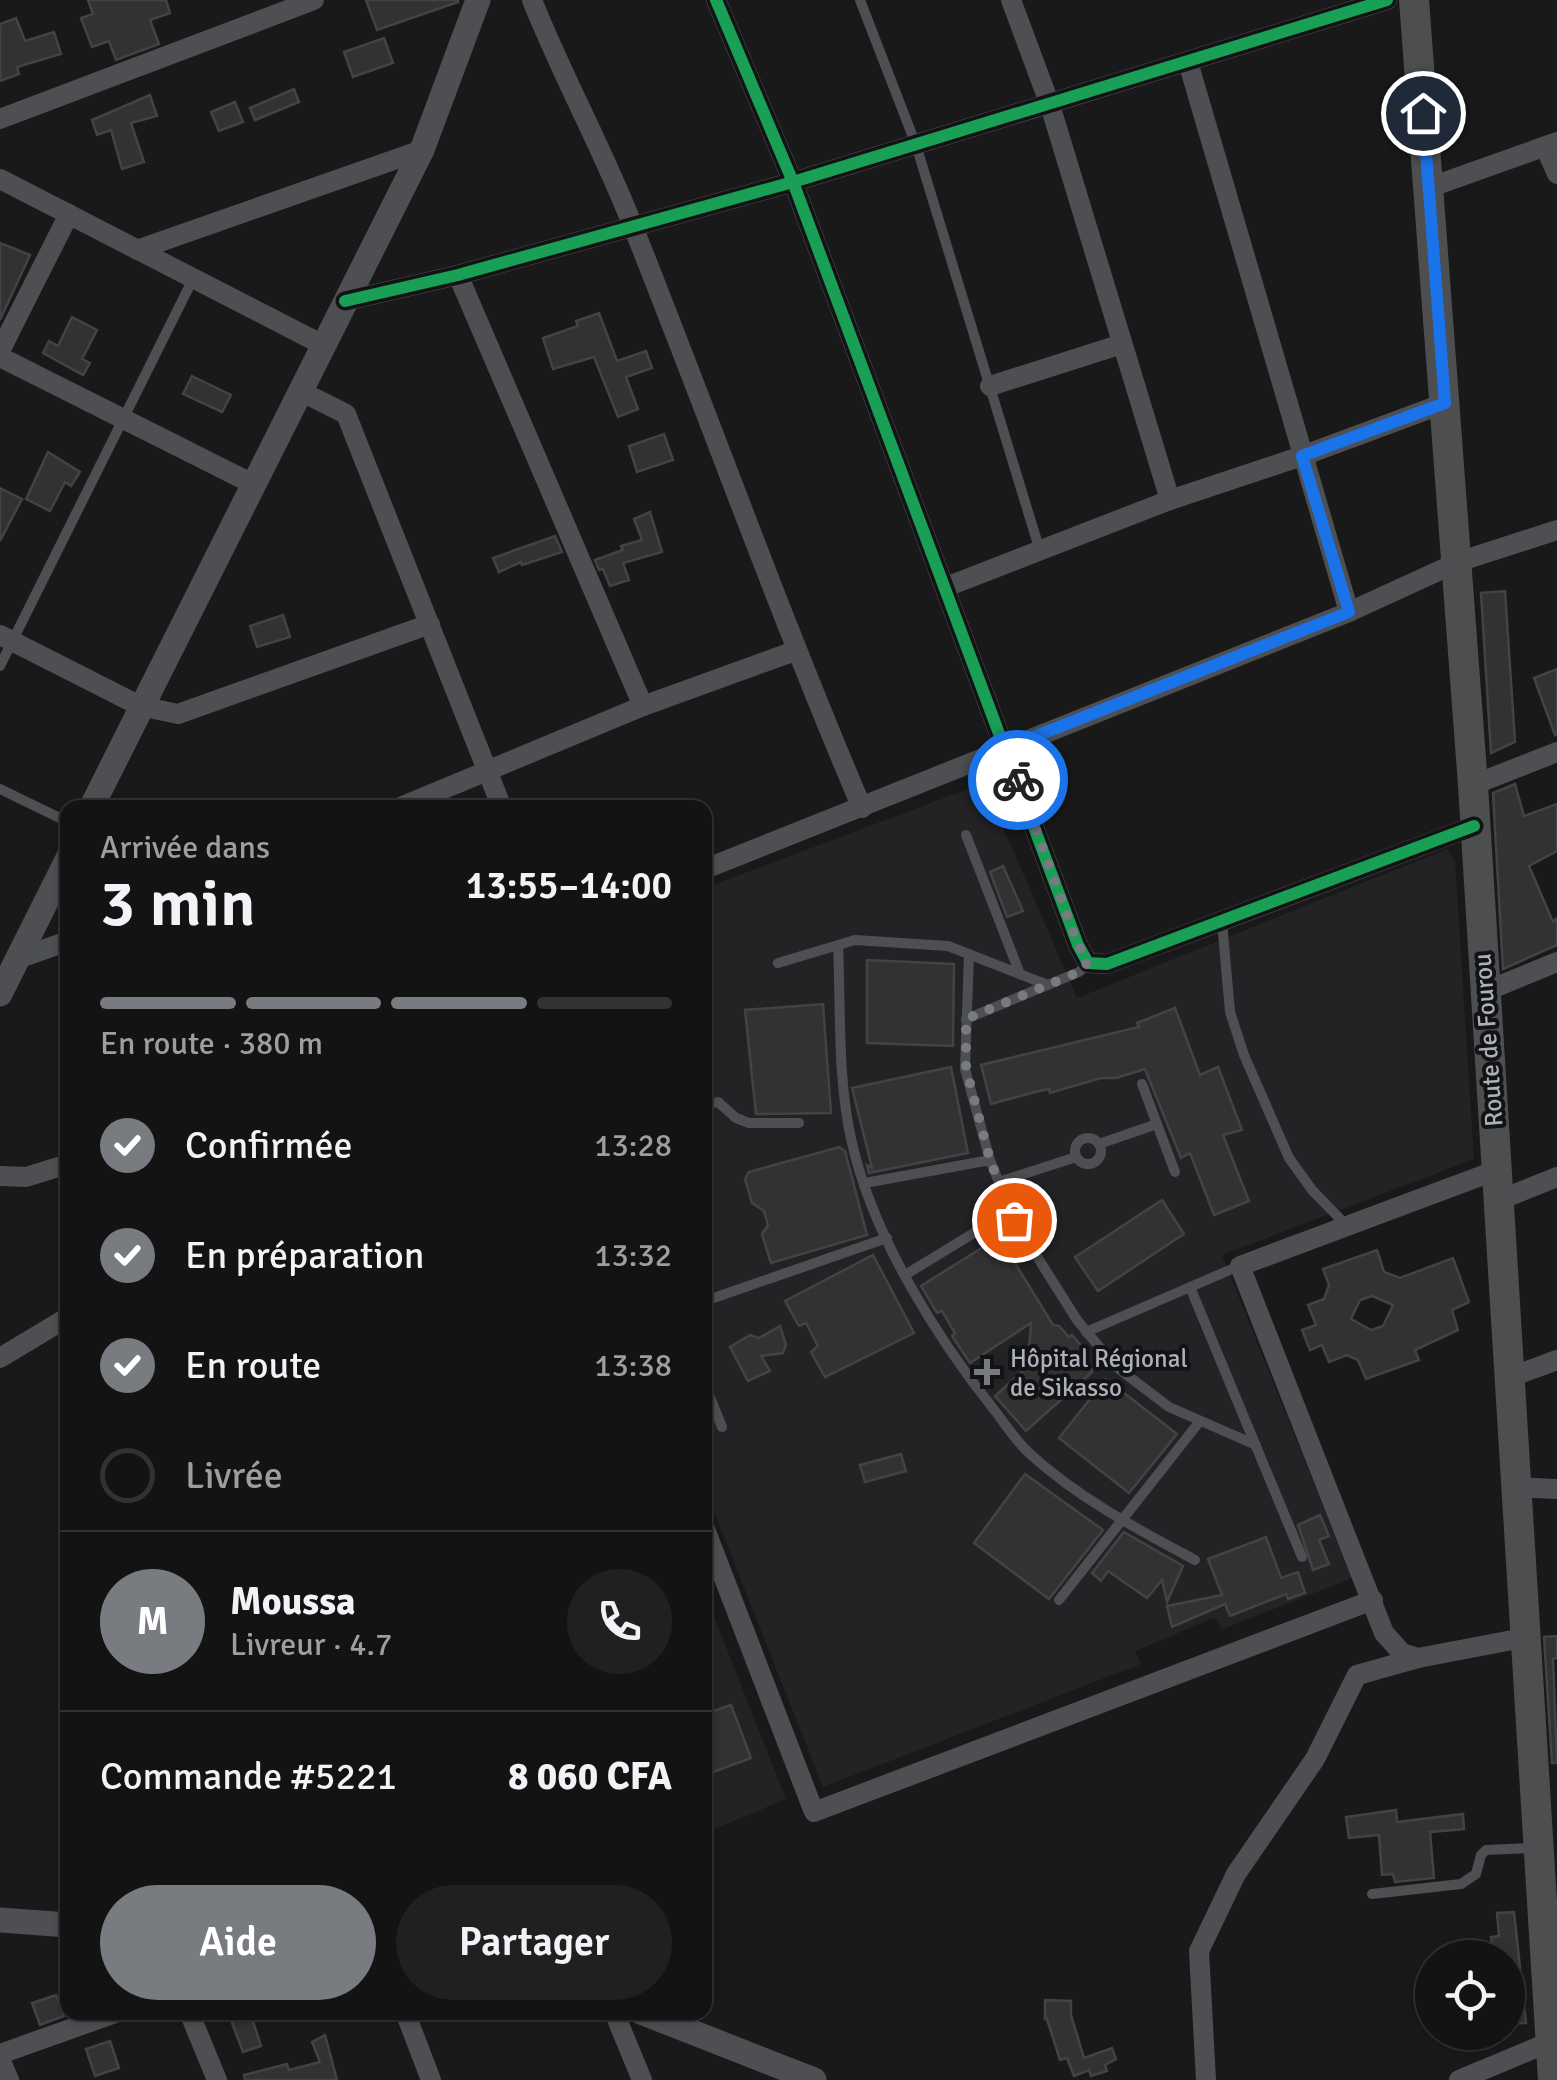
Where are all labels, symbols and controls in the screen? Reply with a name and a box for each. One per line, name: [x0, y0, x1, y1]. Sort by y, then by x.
pin: [1381, 71, 1466, 156]
icon: home: [1396, 86, 1451, 141]
courier: [968, 730, 1068, 830]
icon: bike: [991, 753, 1046, 808]
text: Arrivée dans: [100, 828, 270, 867]
text: 13:55–14:00: [466, 862, 672, 909]
text: 3 min: [100, 864, 256, 944]
street label: Route de Fourou: [1466, 952, 1510, 1128]
text: En route · 380 m: [100, 1024, 323, 1063]
icon: check: [100, 1118, 155, 1173]
text: Confirmée: [185, 1122, 353, 1169]
text: 13:28: [594, 1126, 672, 1165]
pin: [972, 1178, 1057, 1263]
icon: bag: [987, 1193, 1042, 1248]
icon: check: [100, 1228, 155, 1283]
text: En préparation: [185, 1232, 424, 1279]
text: 13:32: [594, 1236, 672, 1275]
icon: check: [100, 1338, 155, 1393]
text: En route: [185, 1342, 321, 1389]
place label: Hôpital Régional de Sikasso: [1010, 1343, 1188, 1403]
text: 13:38: [594, 1346, 672, 1385]
marker: Hôpital Régional de Sikasso: [974, 1359, 1000, 1385]
text: Livrée: [185, 1452, 283, 1499]
button: phone: [567, 1569, 672, 1674]
text: Moussa: [230, 1578, 356, 1625]
text: M: [137, 1598, 168, 1645]
text: Livreur · 4.7: [230, 1625, 392, 1664]
text: Commande #5221: [100, 1753, 397, 1800]
text: 8 060 CFA: [508, 1753, 672, 1800]
button: Aide: [100, 1885, 376, 2000]
button: Partager: [396, 1885, 672, 2000]
map controls: [1415, 1940, 1525, 2050]
button: locate: [1415, 1940, 1525, 2050]

